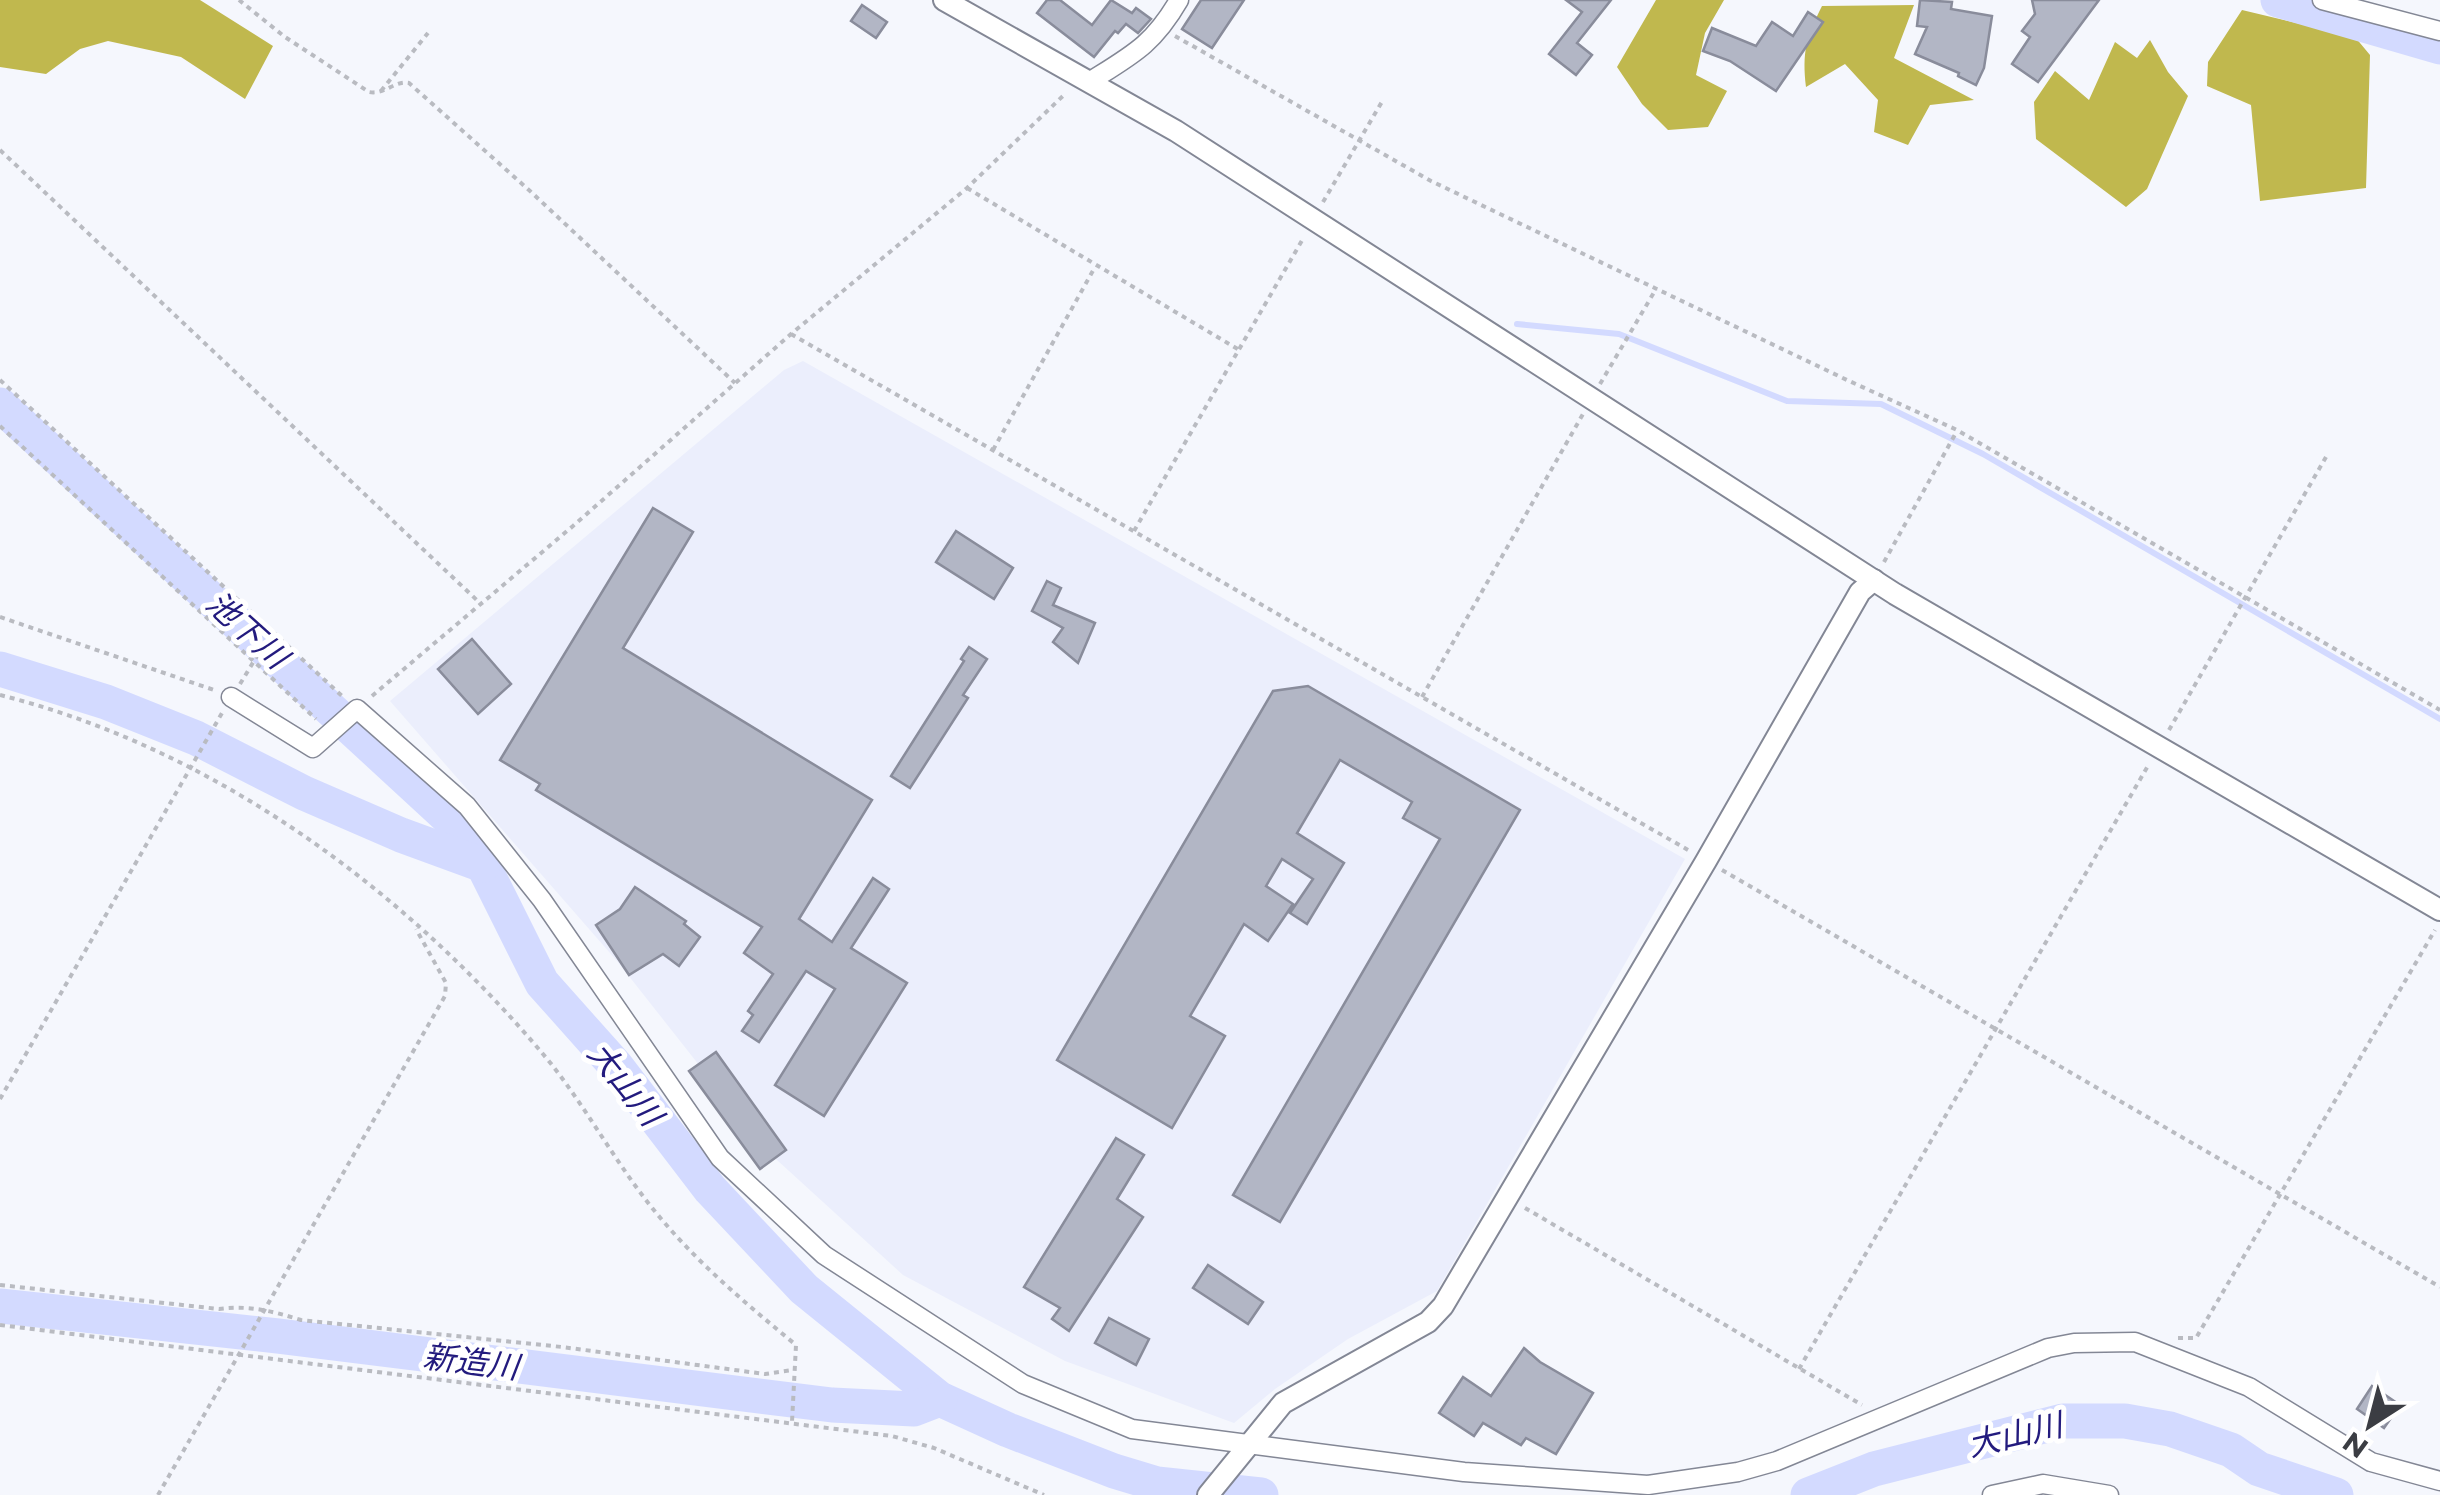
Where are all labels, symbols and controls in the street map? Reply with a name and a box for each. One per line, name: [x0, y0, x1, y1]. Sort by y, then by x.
water label: 池下川: [199, 583, 298, 678]
water label: 大山川: [580, 1034, 673, 1136]
water label: 新造川: [421, 1336, 524, 1387]
north arrow: [2320, 1375, 2420, 1475]
water label: 大山川: [1964, 1404, 2069, 1464]
text: N: [2336, 1425, 2374, 1466]

